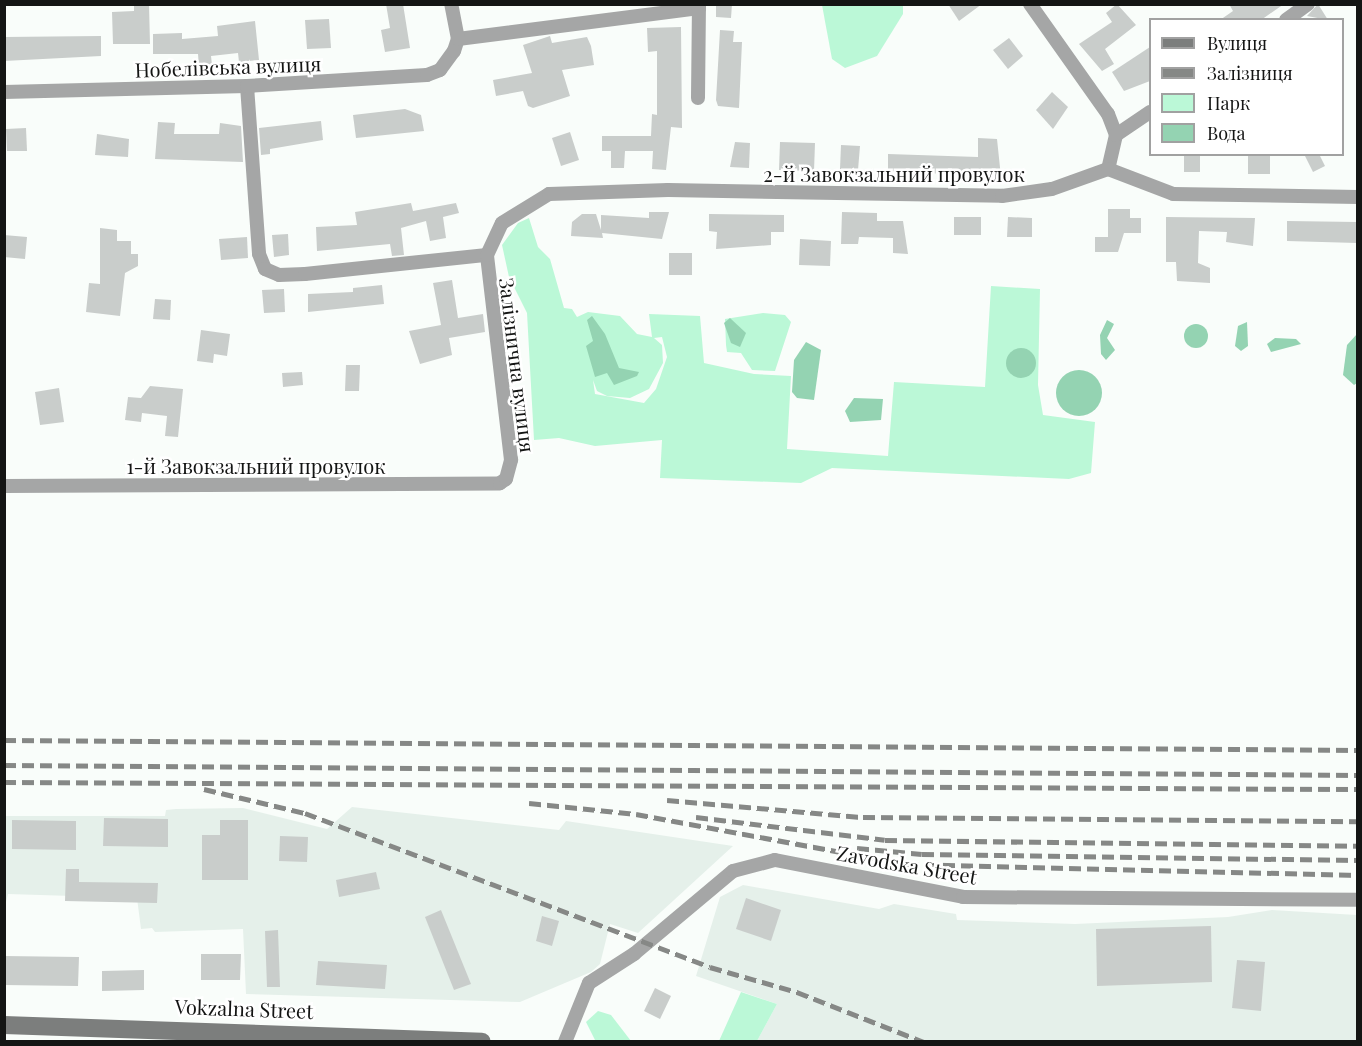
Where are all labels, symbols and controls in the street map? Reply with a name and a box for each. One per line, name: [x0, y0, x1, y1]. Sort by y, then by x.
legend: [1149, 18, 1344, 156]
text: Вулиця: [1207, 31, 1267, 55]
street label: Нобелівська вулиця: [134, 51, 322, 81]
text: Залізниця: [1207, 61, 1293, 85]
text: Парк: [1207, 91, 1250, 115]
text: Вода: [1207, 121, 1245, 145]
street label: 2-й Завокзальний провулок: [763, 161, 1025, 185]
street label: Залізнична вулиця: [495, 276, 541, 454]
street label: 1-й Завокзальний провулок: [126, 453, 386, 477]
street label: Zavodska Street: [835, 840, 979, 888]
street label: Vokzalna Street: [174, 994, 314, 1022]

